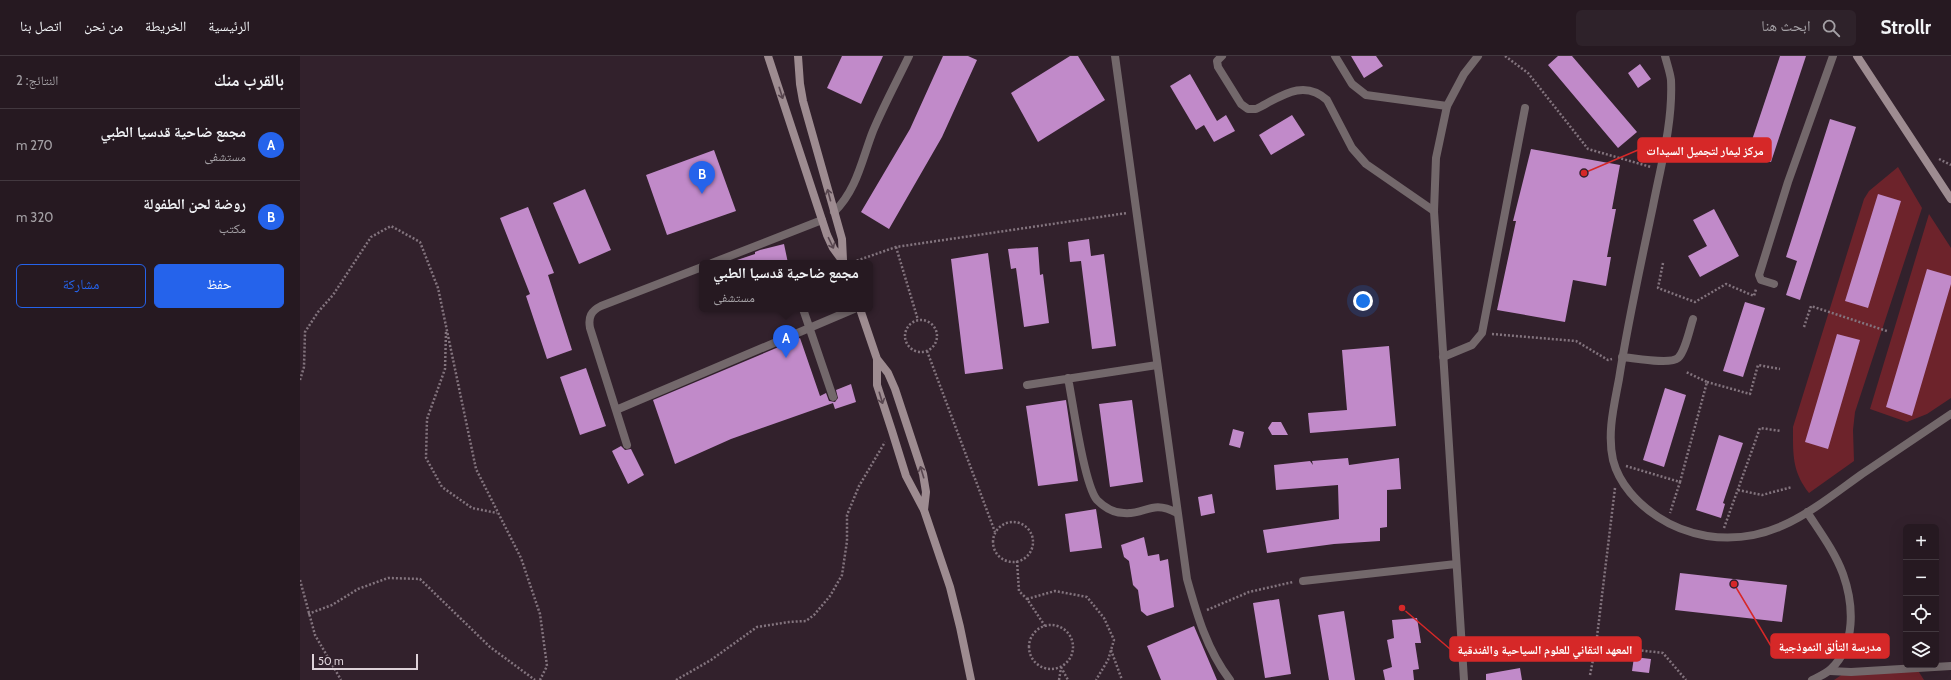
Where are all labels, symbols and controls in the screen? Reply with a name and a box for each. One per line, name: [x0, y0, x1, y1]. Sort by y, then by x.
search box: [1576, 10, 1856, 46]
text: Strollr: [1880, 16, 1931, 39]
text: اتصل بنا: [20, 17, 62, 35]
text: من نحن: [84, 17, 123, 35]
text: الخريطة: [145, 17, 186, 35]
text: الرئيسية: [208, 17, 250, 35]
text: ابحث هنا: [1761, 17, 1810, 35]
icon: search: [1820, 17, 1842, 39]
text: بالقرب منك: [214, 70, 284, 90]
text: النتائج: 2: [16, 72, 58, 88]
one-way arrow: [778, 86, 785, 99]
text: مجمع ضاحية قدسيا الطبي: [100, 123, 246, 141]
text: 270 m: [16, 137, 53, 153]
text: A: [267, 137, 275, 153]
callout: مركز ليمار لتجميل السيدات: [1638, 138, 1771, 162]
text: مركز ليمار لتجميل السيدات: [1646, 143, 1764, 159]
text: مستشفى: [204, 148, 246, 164]
pin: B: [689, 161, 715, 194]
one-way arrow: [825, 188, 832, 201]
text: روضة لحن الطفولة: [143, 195, 246, 213]
text: 320 m: [16, 209, 53, 225]
text: B: [267, 209, 275, 225]
text: مكتب: [219, 220, 246, 236]
one-way arrow: [828, 236, 835, 248]
popup: [699, 260, 873, 312]
button: مشاركة: [16, 264, 146, 308]
button: حفظ: [154, 264, 284, 308]
text: مجمع ضاحية قدسيا الطبي: [713, 264, 859, 282]
text: مستشفى: [713, 289, 755, 305]
your location: [1353, 291, 1373, 311]
pin: A: [773, 325, 799, 358]
one-way arrow: [878, 391, 885, 404]
one-way arrow: [918, 465, 925, 478]
map controls: [1903, 524, 1939, 668]
button: +: [1903, 524, 1939, 560]
button: −: [1903, 560, 1939, 596]
button: locate: [1903, 596, 1939, 632]
button: layers: [1903, 632, 1939, 668]
callout: مدرسة التألق النموذجية: [1771, 634, 1889, 658]
callout: المعهد التقاني للعلوم السياحية والفندقية: [1450, 637, 1641, 661]
text: مدرسة التألق النموذجية: [1779, 639, 1882, 655]
text: المعهد التقاني للعلوم السياحية والفندقية: [1458, 642, 1632, 660]
scale bar: [312, 652, 418, 671]
text: 50 m: [318, 654, 344, 668]

